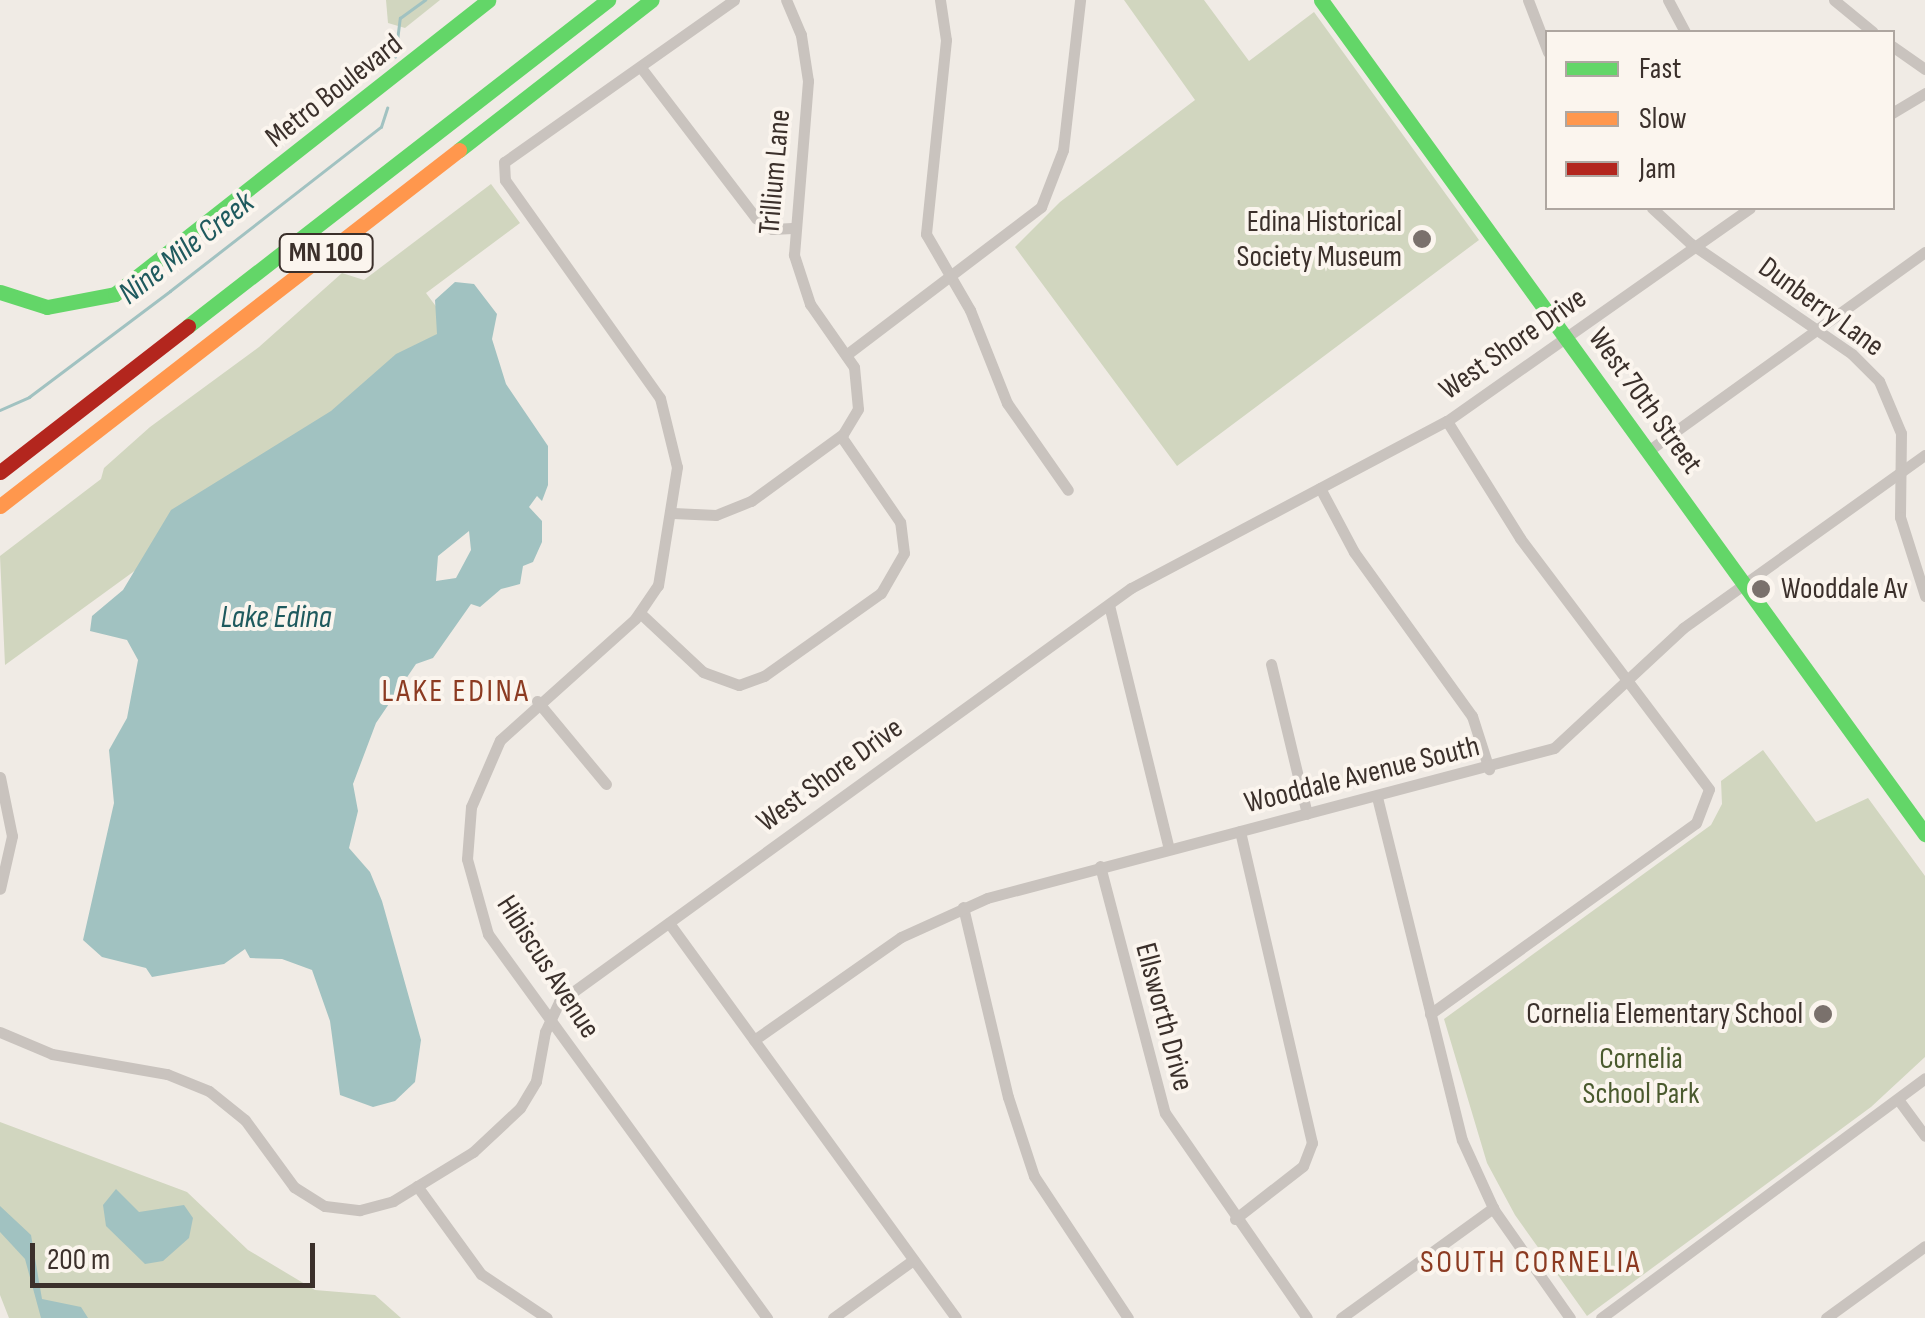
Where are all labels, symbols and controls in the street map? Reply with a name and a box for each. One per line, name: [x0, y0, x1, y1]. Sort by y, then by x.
street label: Metro Boulevard: [259, 27, 409, 155]
legend: [1545, 30, 1895, 210]
text: Fast: [1639, 51, 1681, 87]
text: Slow: [1639, 101, 1687, 137]
street label: Trillium Lane: [752, 108, 798, 236]
text: Jam: [1639, 151, 1676, 187]
water label: Nine Mile Creek: [112, 184, 262, 314]
place label: Edina Historical Society Museum: [1237, 204, 1402, 274]
marker: Edina Historical Society Museum: [1411, 228, 1433, 250]
road number: MN 100: [278, 230, 374, 276]
street label: Dunberry Lane: [1751, 250, 1891, 364]
street label: West Shore Drive: [1433, 280, 1593, 408]
street label: West 70th Street: [1580, 321, 1710, 481]
place label: Wooddale Av: [1781, 571, 1908, 607]
marker: Wooddale Av: [1750, 578, 1772, 600]
water label: Lake Edina: [220, 599, 332, 637]
district label: LAKE EDINA: [382, 673, 530, 711]
street label: West Shore Drive: [750, 710, 910, 840]
street label: Wooddale Avenue South: [1241, 728, 1483, 822]
street label: Hibiscus Avenue: [489, 889, 607, 1045]
street label: Ellsworth Drive: [1127, 939, 1201, 1095]
place label: Cornelia Elementary School: [1526, 996, 1803, 1032]
marker: Cornelia Elementary School: [1812, 1003, 1834, 1025]
park label: Cornelia School Park: [1583, 1041, 1699, 1112]
scale bar: [35, 1223, 320, 1285]
text: 200 m: [47, 1242, 110, 1278]
district label: SOUTH CORNELIA: [1420, 1244, 1642, 1282]

